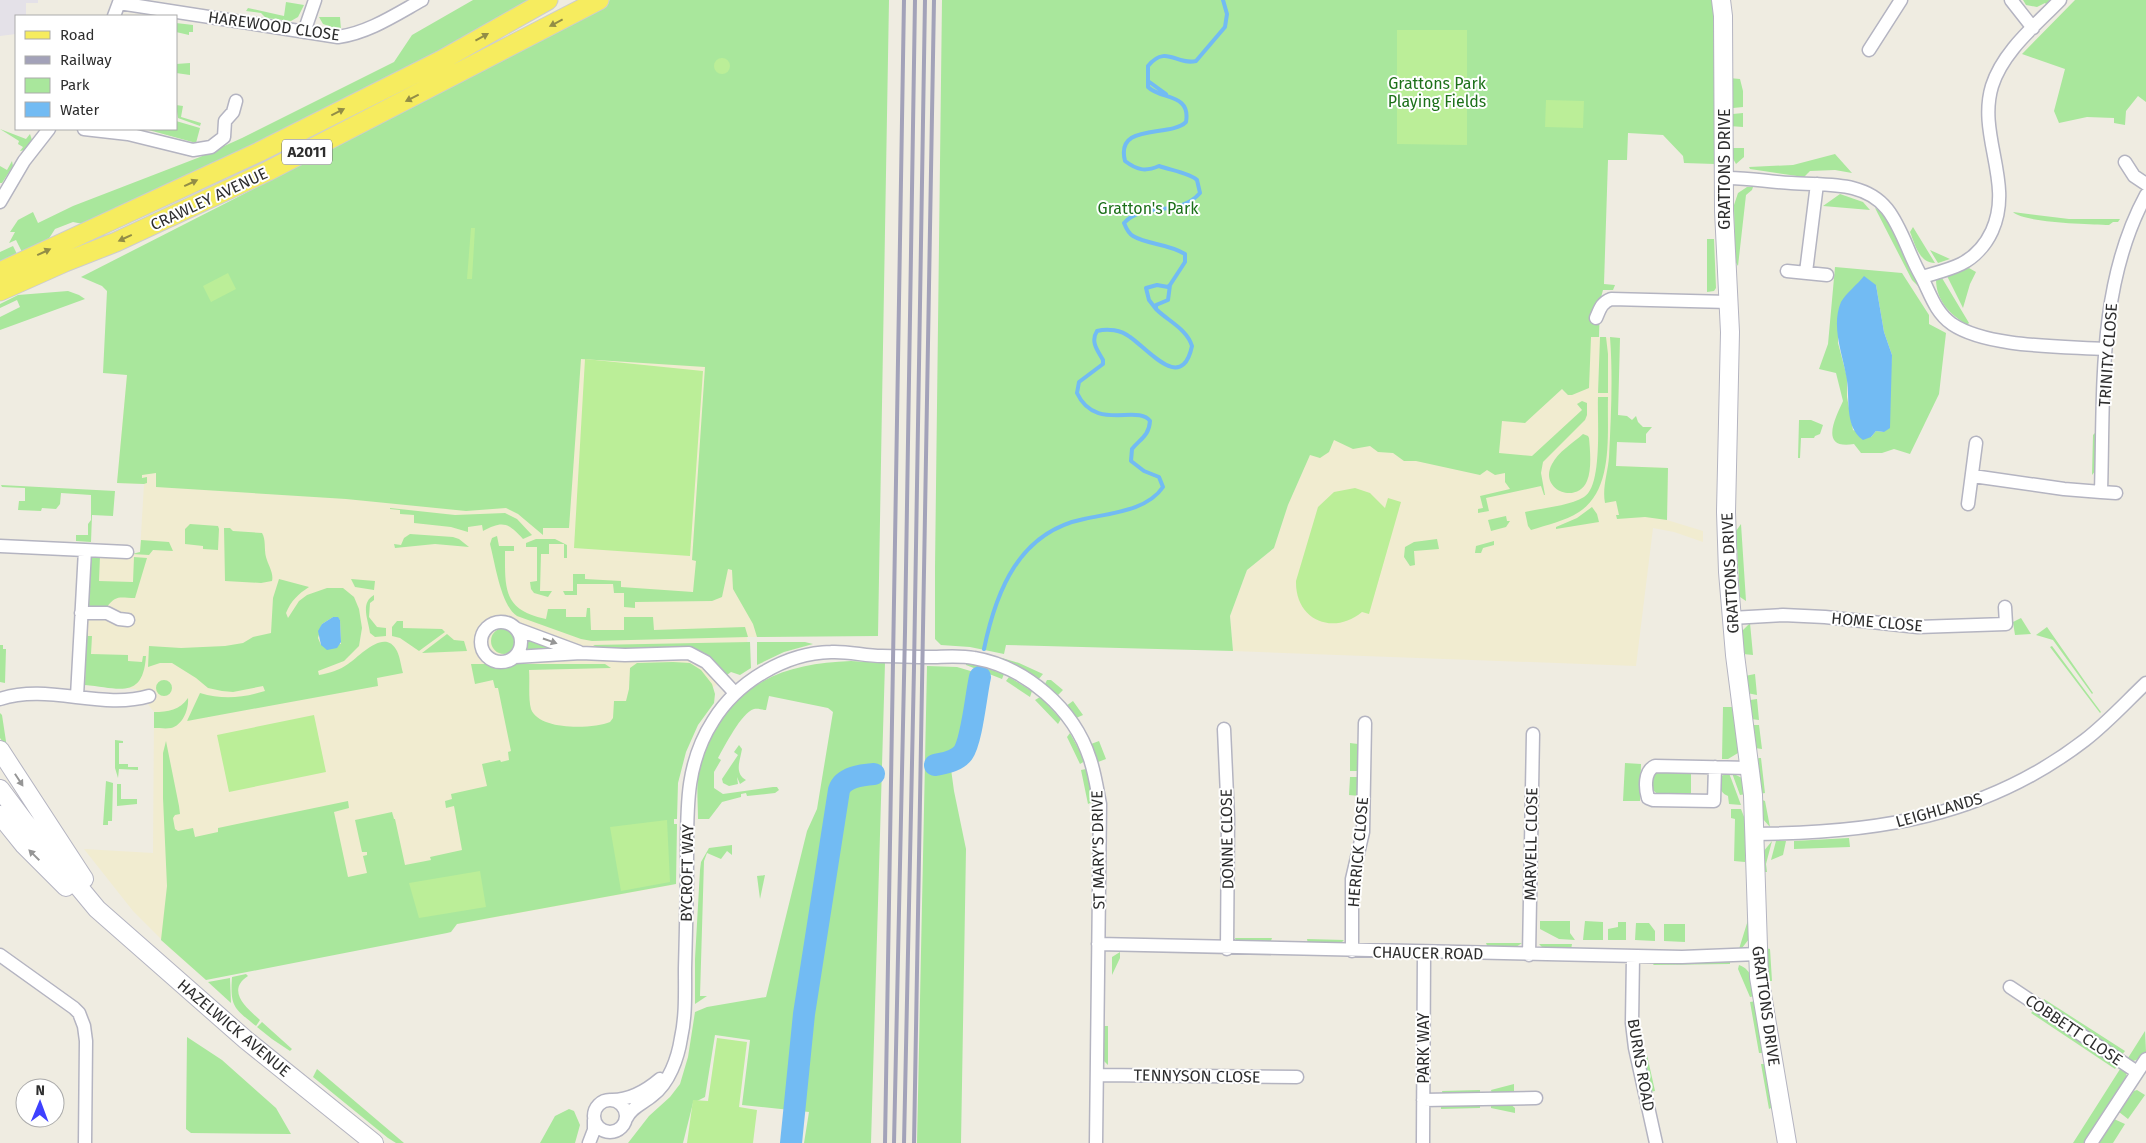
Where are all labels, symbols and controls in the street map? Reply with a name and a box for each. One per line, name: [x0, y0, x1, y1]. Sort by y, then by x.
street label: HAREWOOD CLOSE: [207, 7, 341, 45]
legend: [15, 15, 178, 130]
one-way arrow: [549, 19, 563, 27]
text: Road: [60, 26, 95, 44]
one-way arrow: [475, 33, 488, 42]
text: Railway: [60, 51, 112, 69]
park label: Grattons Park Playing Fields: [1388, 74, 1487, 111]
text: Park: [60, 76, 90, 94]
one-way arrow: [405, 94, 419, 102]
text: Water: [60, 101, 99, 119]
one-way arrow: [330, 108, 345, 116]
street label: GRATTONS DRIVE: [1715, 108, 1734, 230]
road number: A2011: [282, 140, 332, 164]
street label: CRAWLEY AVENUE: [147, 164, 271, 234]
one-way arrow: [184, 179, 198, 187]
park label: Gratton's Park: [1098, 199, 1199, 218]
one-way arrow: [118, 234, 132, 242]
one-way arrow: [37, 247, 51, 255]
street label: TRINITY CLOSE: [2095, 302, 2121, 408]
street label: GRATTONS DRIVE: [1717, 512, 1743, 634]
street label: HOME CLOSE: [1831, 609, 1923, 635]
one-way arrow: [542, 638, 557, 645]
one-way arrow: [15, 773, 24, 786]
street label: MARVELL CLOSE: [1521, 787, 1541, 901]
street label: LEIGHLANDS: [1893, 788, 1985, 831]
street label: DONNE CLOSE: [1217, 789, 1237, 889]
street label: ST MARY'S DRIVE: [1087, 790, 1109, 910]
street label: HERRICK CLOSE: [1344, 796, 1372, 908]
street label: BYCROFT WAY: [677, 824, 697, 922]
one-way arrow: [28, 849, 40, 861]
street label: CHAUCER ROAD: [1372, 943, 1484, 963]
street label: GRATTONS DRIVE: [1748, 945, 1784, 1067]
street label: HAZELWICK AVENUE: [174, 975, 294, 1081]
street label: COBBETT CLOSE: [2022, 991, 2126, 1069]
street label: PARK WAY: [1414, 1012, 1433, 1084]
street label: BURNS ROAD: [1623, 1017, 1659, 1113]
street label: TENNYSON CLOSE: [1133, 1065, 1261, 1087]
north arrow: [15, 1078, 65, 1128]
text: N: [35, 1082, 45, 1099]

